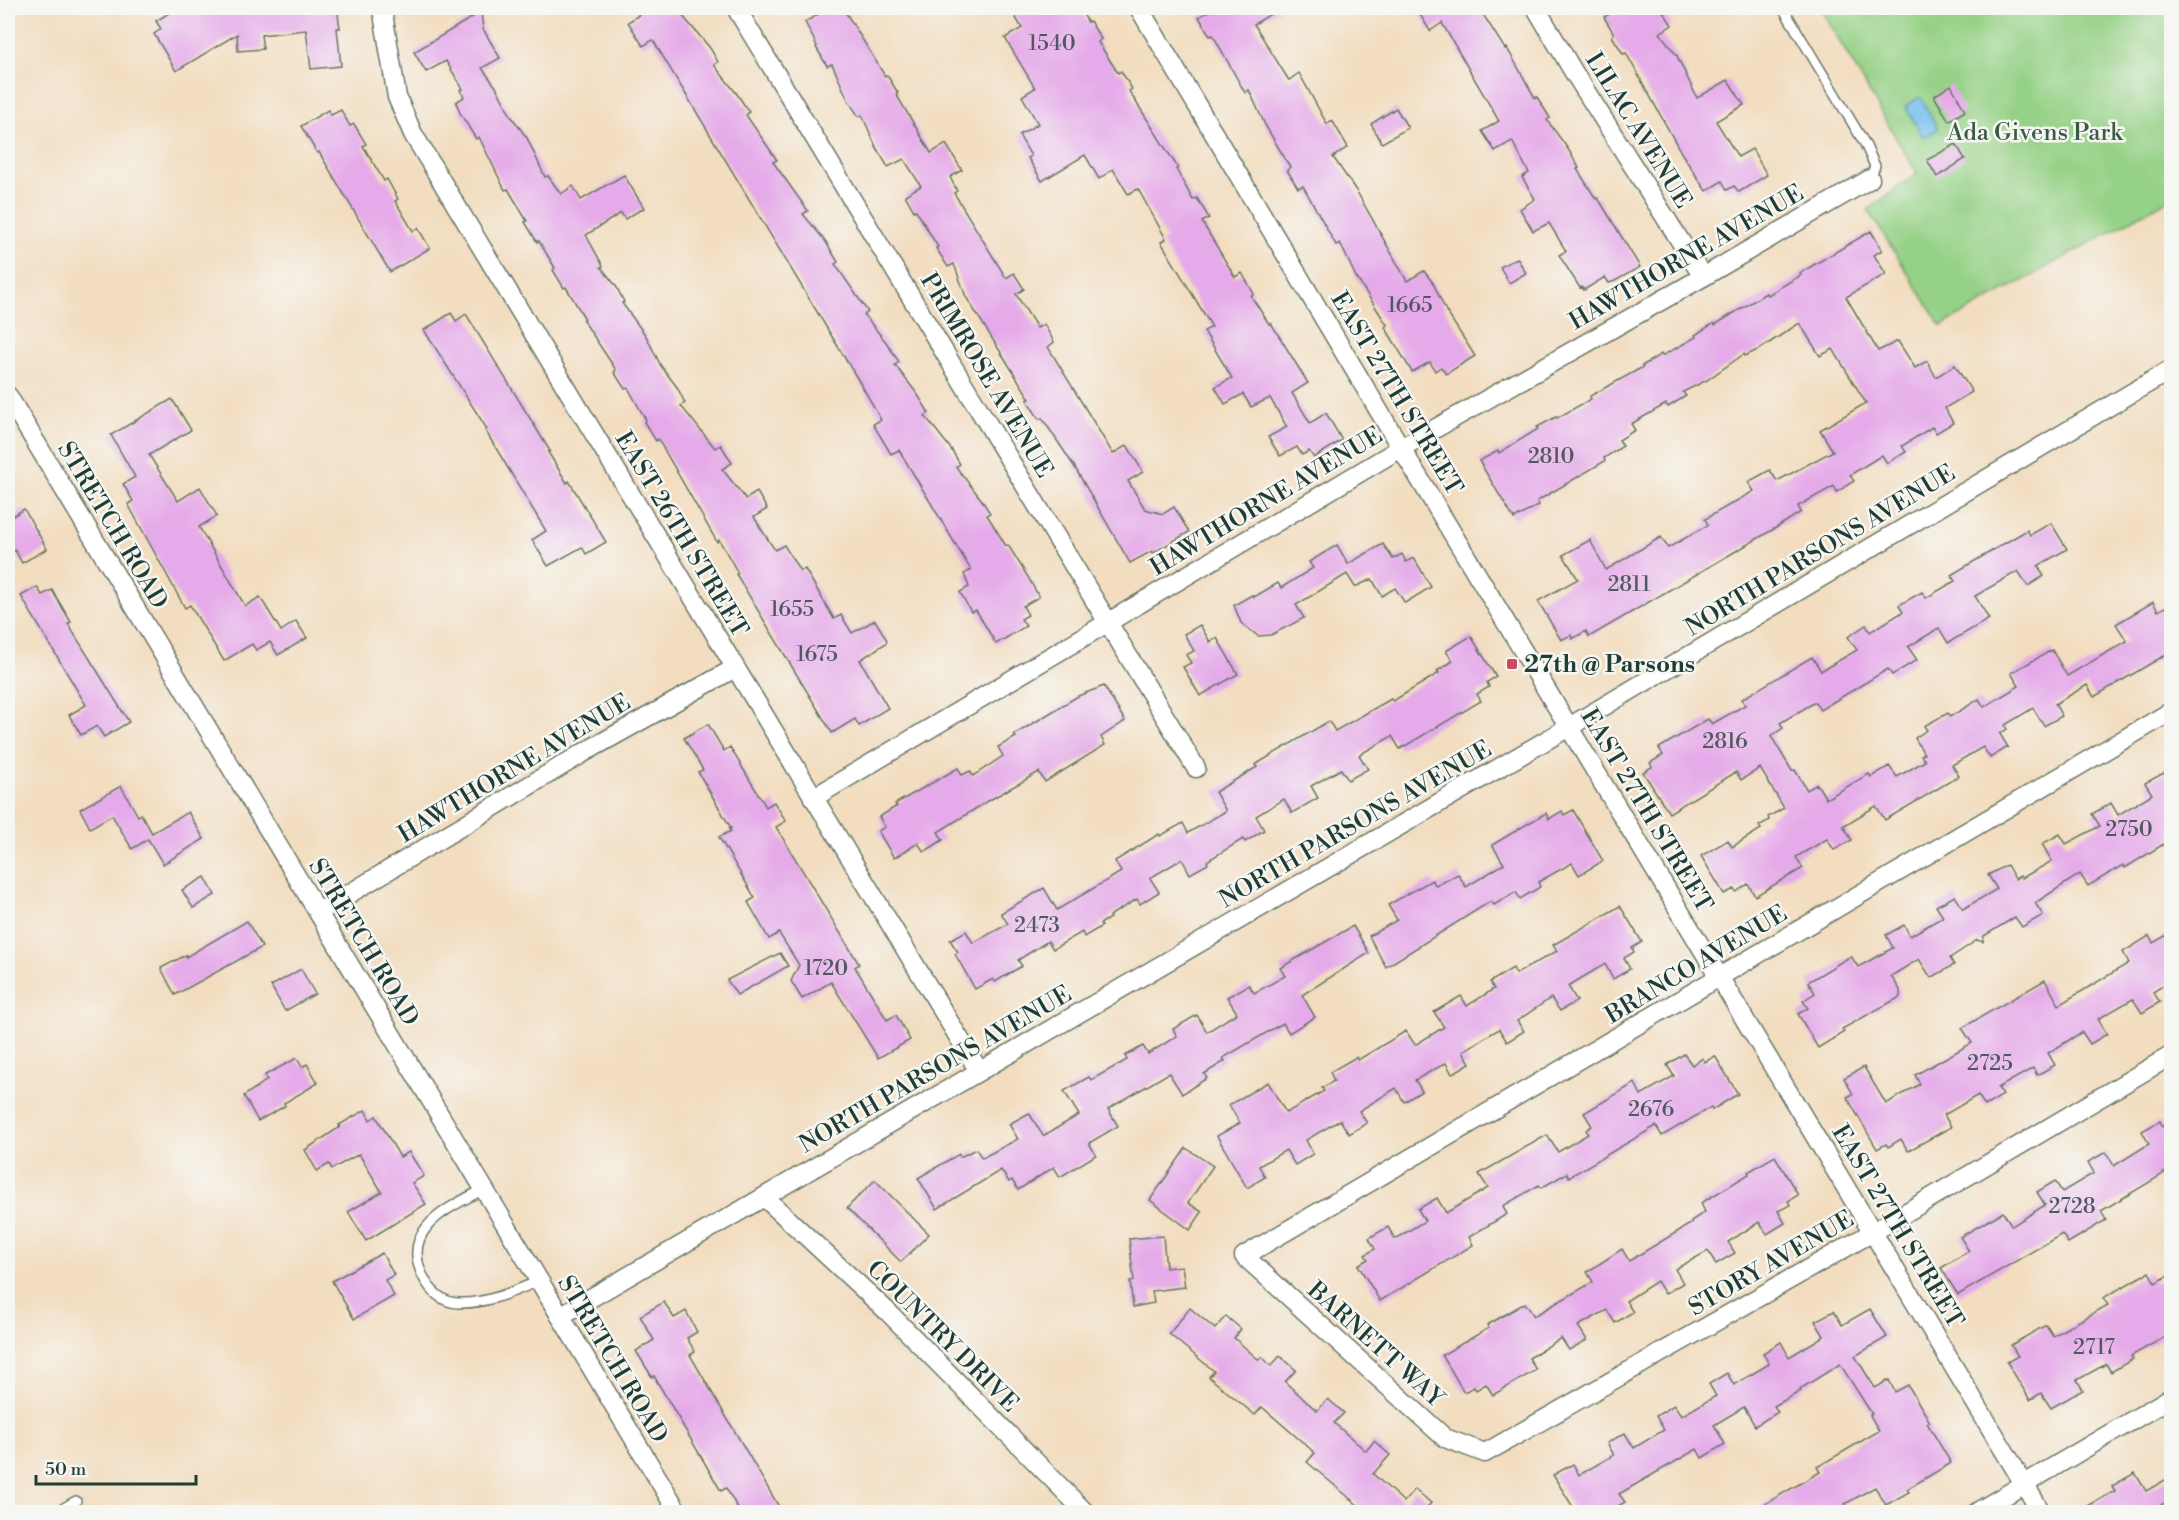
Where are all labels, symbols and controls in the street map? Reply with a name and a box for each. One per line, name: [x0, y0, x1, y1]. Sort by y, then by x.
house number: 1540: [1028, 31, 1076, 57]
street label: LILAC AVENUE: [1578, 47, 1698, 214]
park label: Ada Givens Park: [1946, 118, 2124, 148]
street label: HAWTHORNE AVENUE: [1564, 178, 1809, 337]
street label: PRIMROSE AVENUE: [913, 268, 1059, 483]
street label: EAST 27TH STREET: [1324, 286, 1469, 501]
house number: 1665: [1387, 293, 1433, 319]
street label: HAWTHORNE AVENUE: [1145, 421, 1388, 583]
street label: EAST 26TH STREET: [608, 426, 754, 643]
street label: STRETCH ROAD: [50, 436, 174, 615]
house number: 2810: [1528, 444, 1574, 470]
street label: NORTH PARSONS AVENUE: [1680, 458, 1961, 643]
house number: 2811: [1607, 572, 1651, 598]
house number: 1655: [770, 597, 814, 623]
house number: 1675: [796, 642, 838, 668]
place label: 27th @ Parsons: [1524, 650, 1695, 680]
marker: 27th @ Parsons: [1505, 657, 1519, 671]
street label: HAWTHORNE AVENUE: [393, 688, 636, 850]
street label: EAST 27TH STREET: [1574, 703, 1719, 918]
house number: 2816: [1702, 729, 1748, 755]
street label: NORTH PARSONS AVENUE: [1214, 734, 1497, 915]
house number: 2750: [2105, 817, 2153, 843]
street label: STRETCH ROAD: [301, 853, 425, 1032]
street label: BRANCO AVENUE: [1599, 899, 1793, 1031]
house number: 2473: [1014, 913, 1060, 939]
house number: 1720: [804, 956, 848, 982]
street label: NORTH PARSONS AVENUE: [794, 979, 1077, 1160]
house number: 2725: [1967, 1051, 2013, 1077]
house number: 2676: [1628, 1097, 1674, 1123]
street label: EAST 27TH STREET: [1825, 1119, 1970, 1334]
house number: 2728: [2048, 1194, 2096, 1220]
street label: STORY AVENUE: [1684, 1204, 1859, 1323]
street label: COUNTRY DRIVE: [860, 1255, 1024, 1419]
street label: STRETCH ROAD: [550, 1270, 674, 1449]
street label: BARNETT WAY: [1300, 1275, 1451, 1415]
house number: 2717: [2073, 1335, 2115, 1361]
scale bar: [36, 1448, 196, 1486]
text: 50 m: [45, 1458, 87, 1481]

